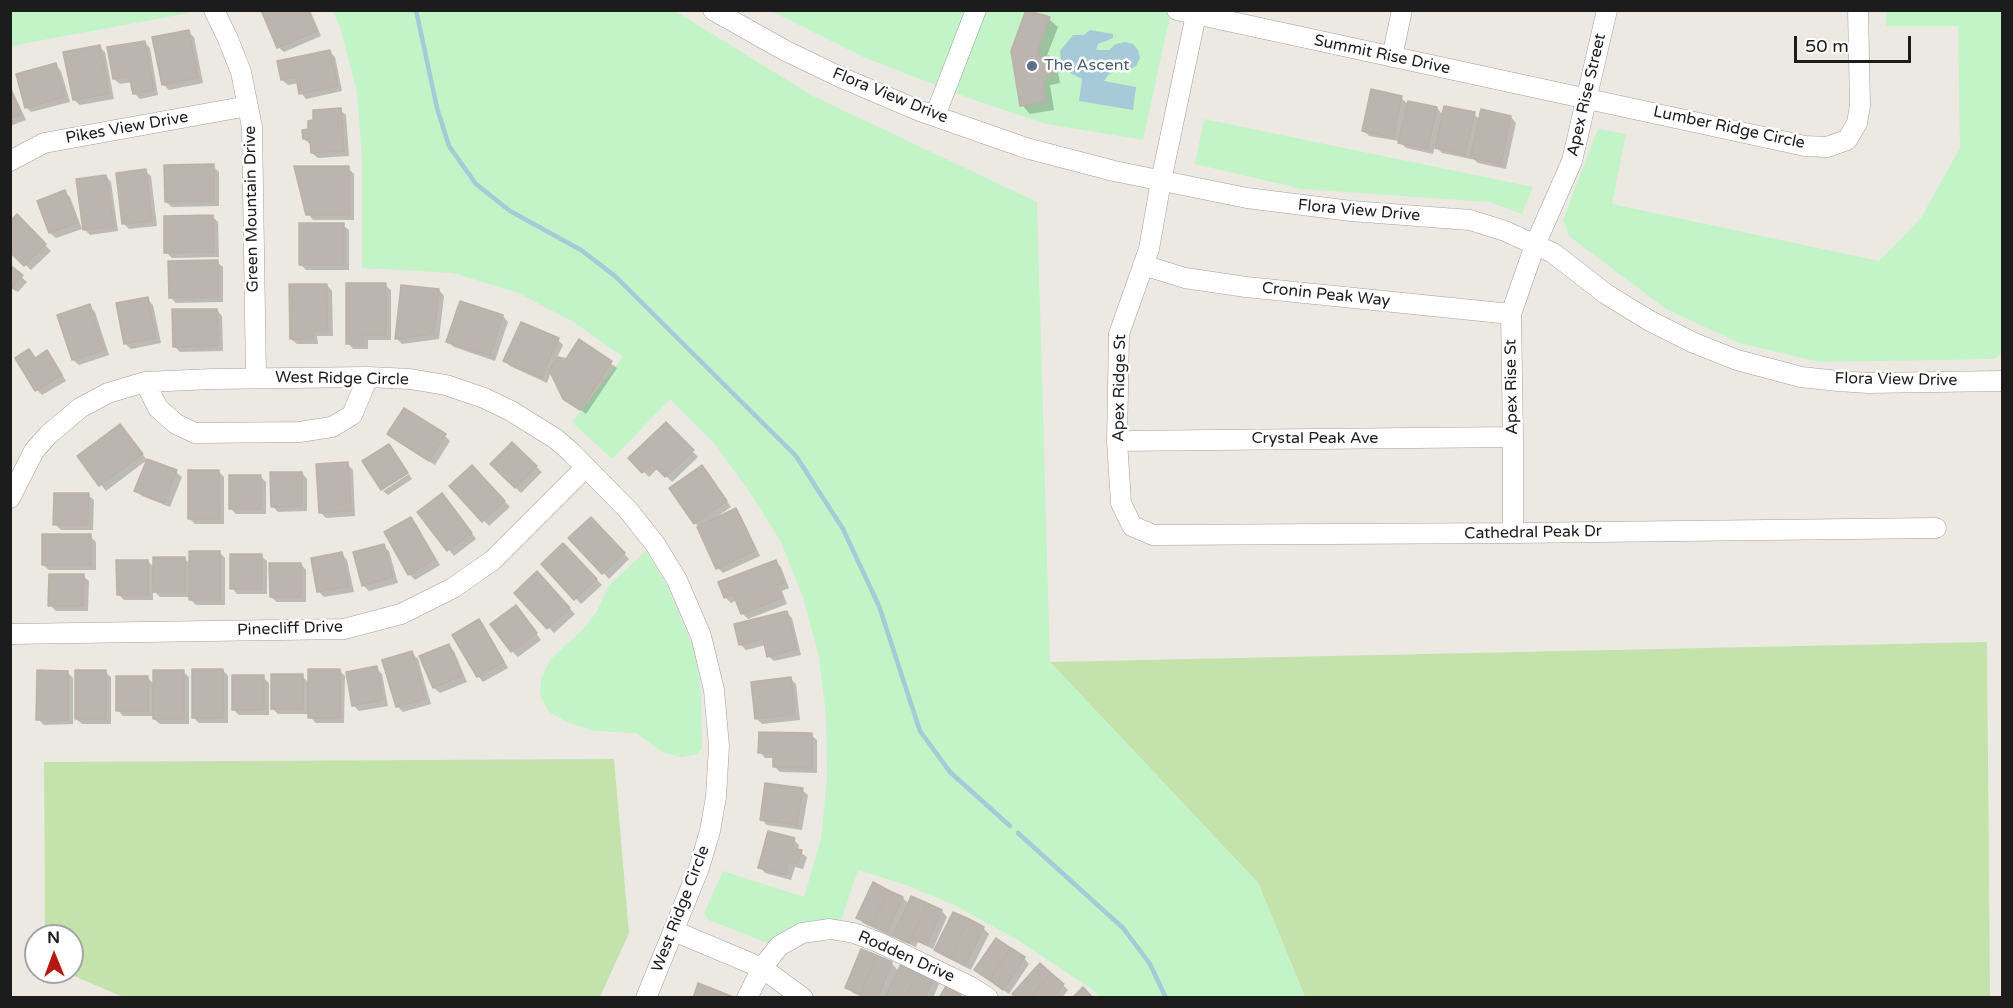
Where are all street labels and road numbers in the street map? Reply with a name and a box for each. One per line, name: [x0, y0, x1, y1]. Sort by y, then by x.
street label: Summit Rise Drive: [1312, 31, 1452, 79]
street label: Apex Rise Street: [1564, 32, 1610, 158]
street label: Flora View Drive: [829, 64, 951, 128]
street label: Lumber Ridge Circle: [1651, 103, 1807, 153]
street label: Pikes View Drive: [64, 108, 190, 148]
street label: Green Mountain Drive: [241, 126, 263, 292]
street label: Flora View Drive: [1297, 196, 1421, 226]
street label: Cronin Peak Way: [1261, 279, 1391, 311]
street label: Apex Ridge St: [1109, 334, 1131, 442]
street label: Apex Rise St: [1502, 339, 1522, 435]
street label: West Ridge Circle: [275, 368, 409, 390]
street label: Flora View Drive: [1834, 369, 1958, 391]
street label: Crystal Peak Ave: [1252, 429, 1378, 449]
street label: Cathedral Peak Dr: [1464, 522, 1602, 544]
street label: Pinecliff Drive: [237, 618, 343, 640]
street label: West Ridge Circle: [648, 843, 714, 975]
street label: Rodden Drive: [855, 927, 957, 987]

